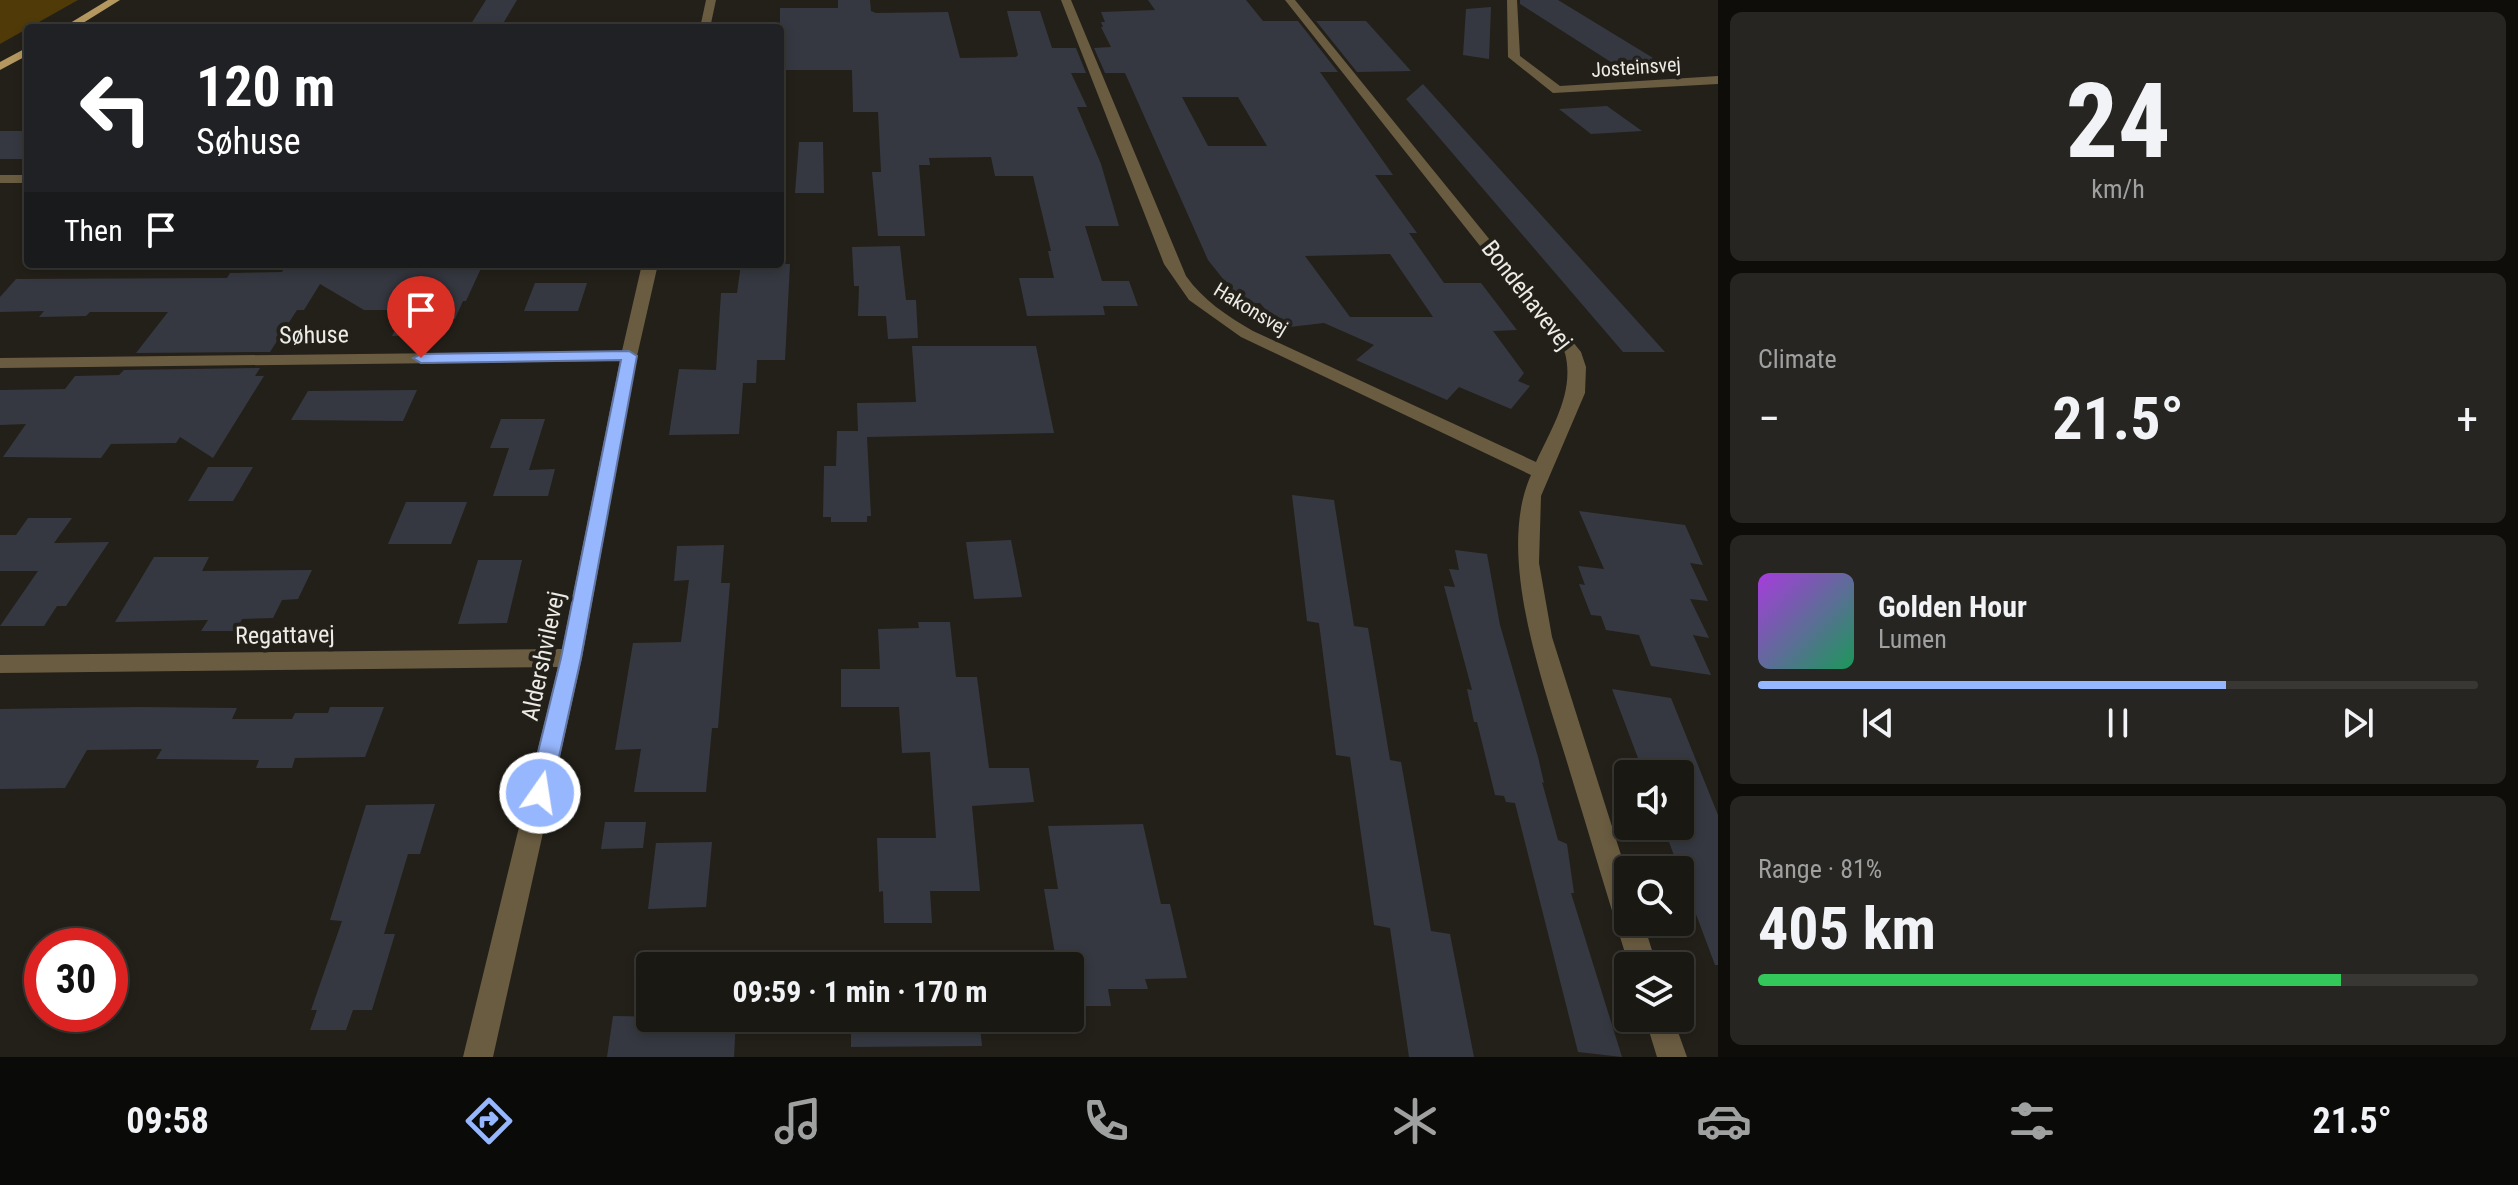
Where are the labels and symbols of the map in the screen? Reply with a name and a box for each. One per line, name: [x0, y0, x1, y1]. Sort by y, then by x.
street label: Josteinsvej: [1590, 52, 1682, 82]
street label: Bondehavevej: [1476, 235, 1578, 355]
pin: [387, 276, 455, 358]
street label: Hakonsvej: [1210, 278, 1292, 340]
street label: Søhuse: [279, 320, 349, 350]
street label: Aldershvilevej: [516, 589, 570, 723]
street label: Regattavej: [235, 620, 335, 650]
position arrow: [498, 751, 582, 835]
speed limit sign: 30: [24, 928, 128, 1032]

